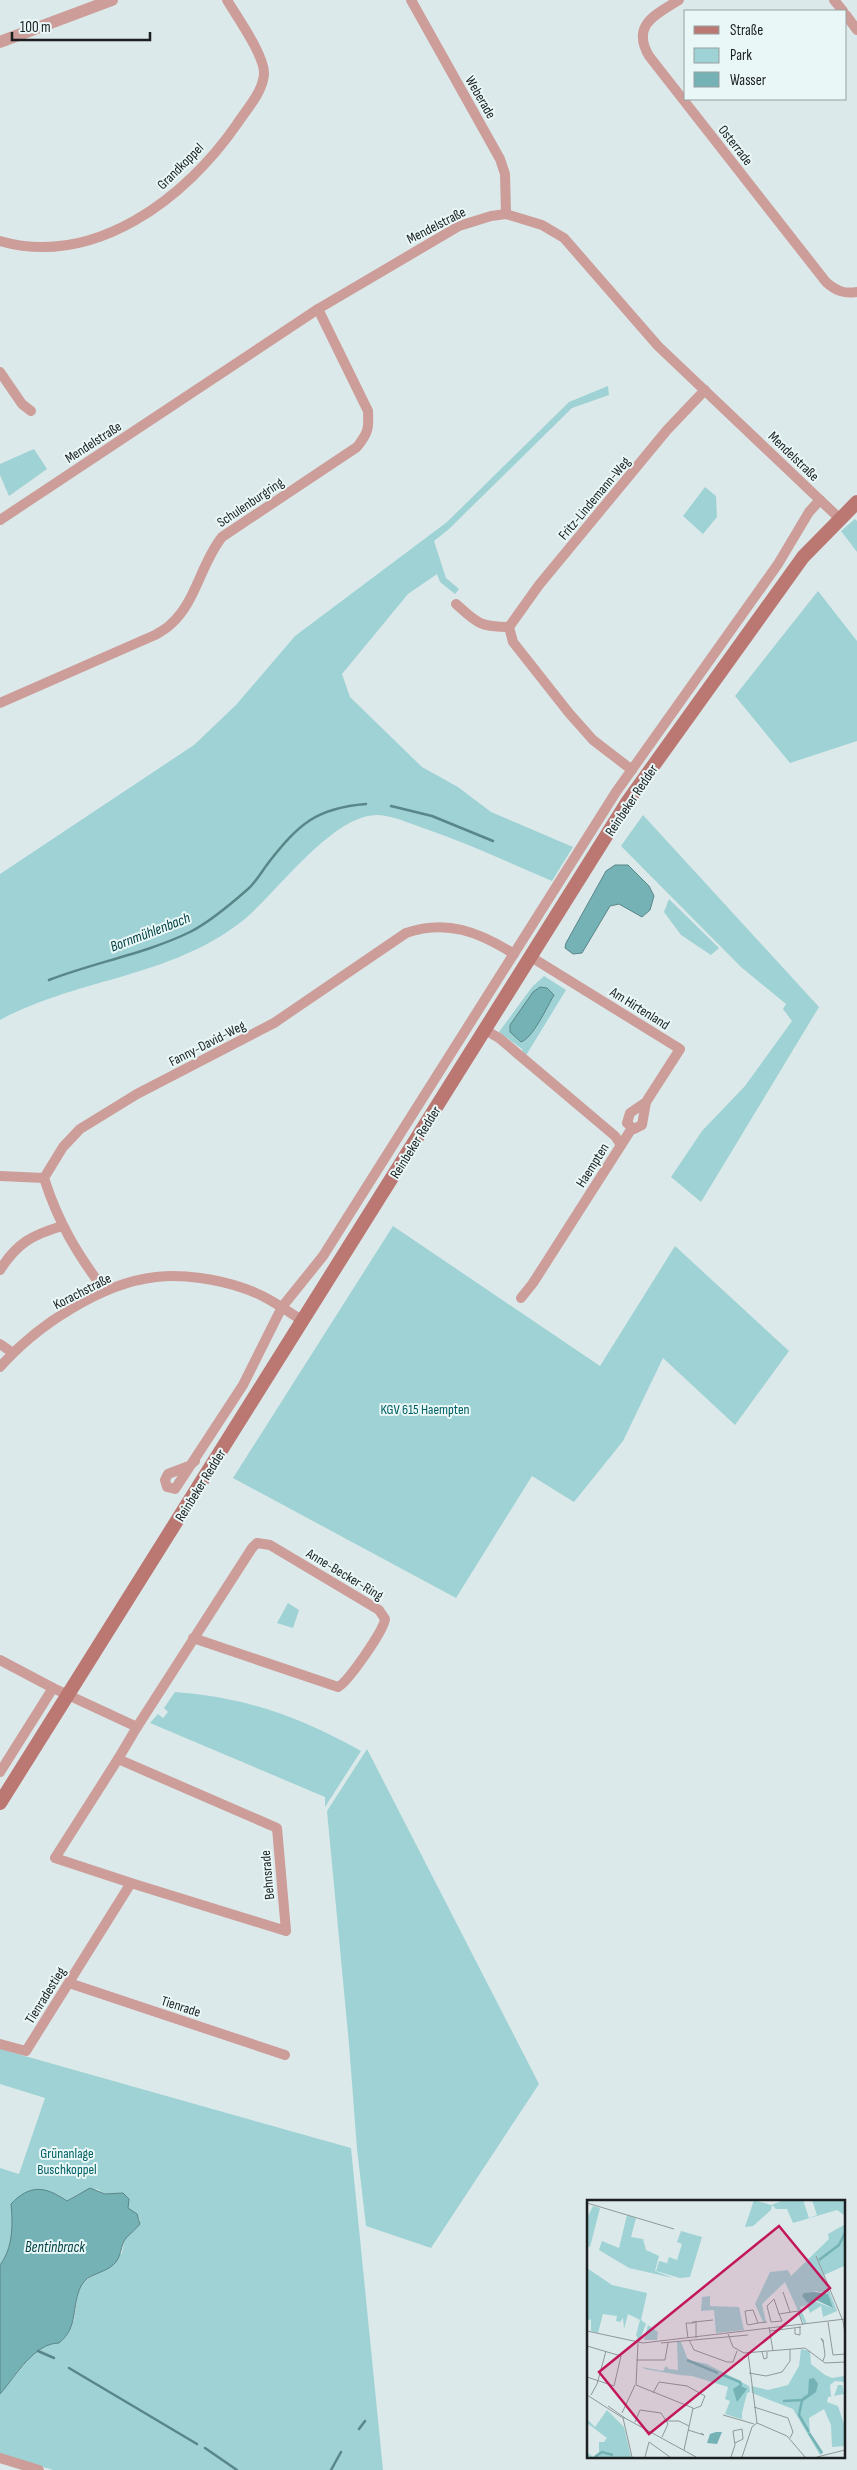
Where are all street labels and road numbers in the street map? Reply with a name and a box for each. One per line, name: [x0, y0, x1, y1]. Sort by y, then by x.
street label: Weberade: [462, 73, 500, 122]
street label: Osterrade: [715, 122, 757, 169]
street label: Grandkoppel: [154, 140, 207, 193]
street label: Mendelstraße: [404, 203, 469, 248]
street label: Mendelstraße: [62, 418, 125, 467]
street label: Mendelstraße: [765, 428, 823, 485]
street label: Fritz-Lindemann-Weg: [555, 453, 634, 543]
street label: Schulenburgring: [214, 474, 287, 531]
street label: Reinbeker Redder: [601, 761, 661, 839]
street label: Am Hirtenland: [606, 983, 673, 1033]
street label: Fanny-David-Weg: [166, 1017, 249, 1070]
street label: Reinbeker Redder: [386, 1103, 444, 1182]
street label: Haempten: [572, 1140, 613, 1190]
street label: Korachstraße: [50, 1270, 114, 1313]
street label: Reinbeker Redder: [171, 1446, 229, 1525]
street label: Anne-Becker-Ring: [302, 1544, 387, 1604]
street label: Behnsrade: [257, 1850, 278, 1900]
street label: Tienradestieg: [21, 1963, 70, 2027]
street label: Tienrade: [159, 1992, 203, 2021]

